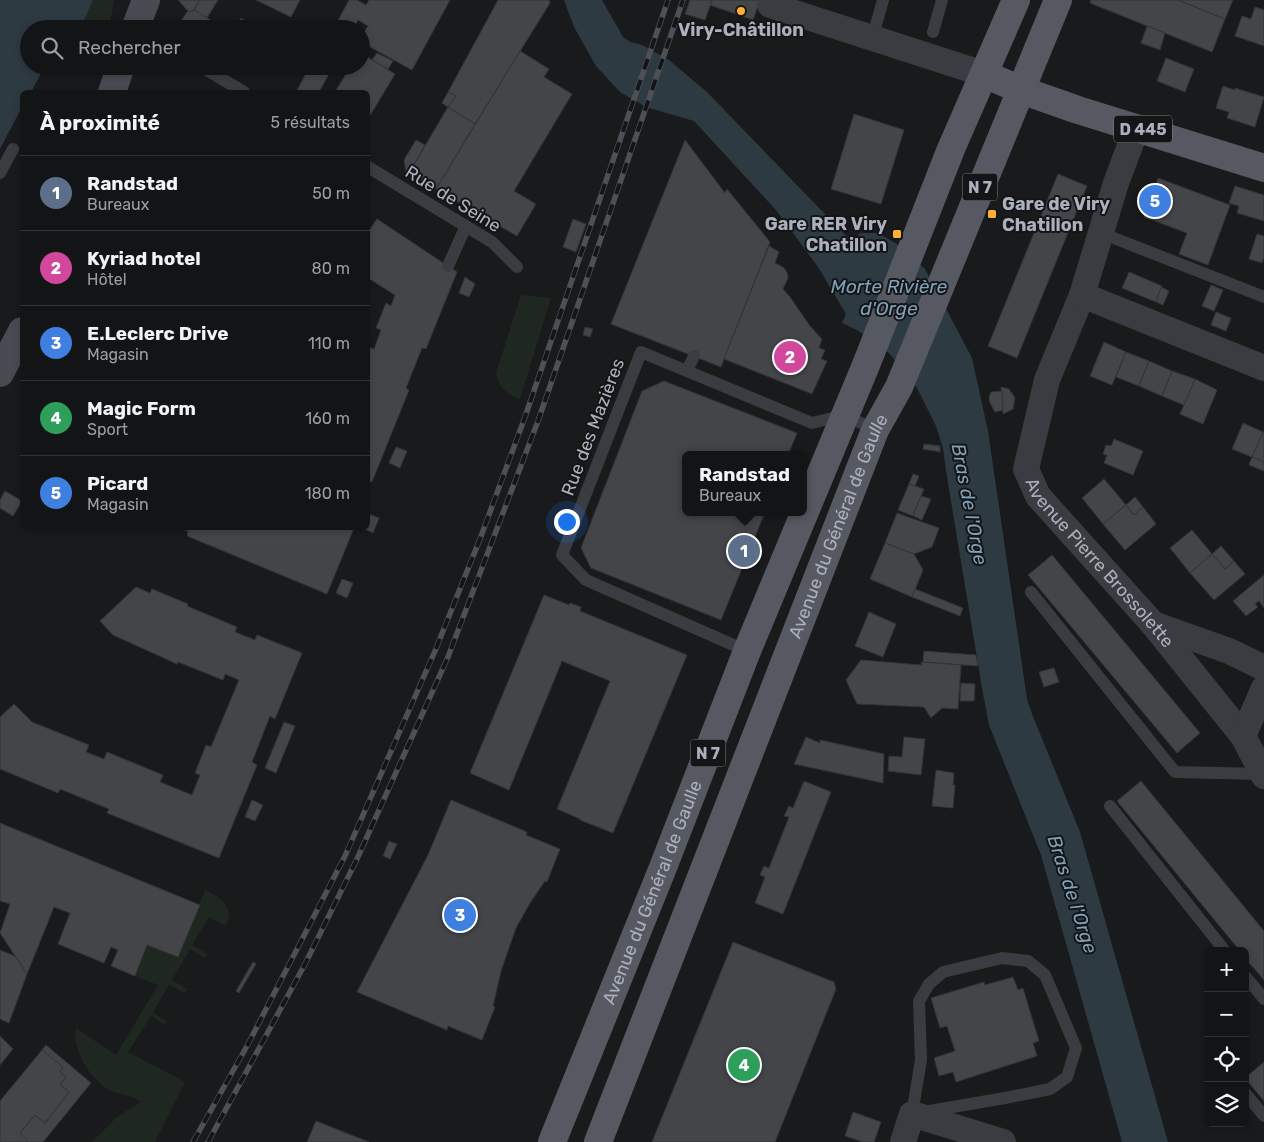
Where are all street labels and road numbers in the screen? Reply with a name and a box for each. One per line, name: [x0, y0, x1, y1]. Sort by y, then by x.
road number: D 445: [1114, 116, 1172, 142]
street label: Rue de Seine: [401, 161, 505, 237]
road number: N 7: [962, 173, 998, 200]
street label: Rue des Mazières: [557, 355, 629, 499]
street label: Avenue du Général de Gaulle: [784, 410, 893, 642]
street label: Avenue Pierre Brossolette: [1020, 474, 1179, 652]
road number: N 7: [690, 740, 726, 766]
street label: Avenue du Général de Gaulle: [598, 777, 707, 1008]

